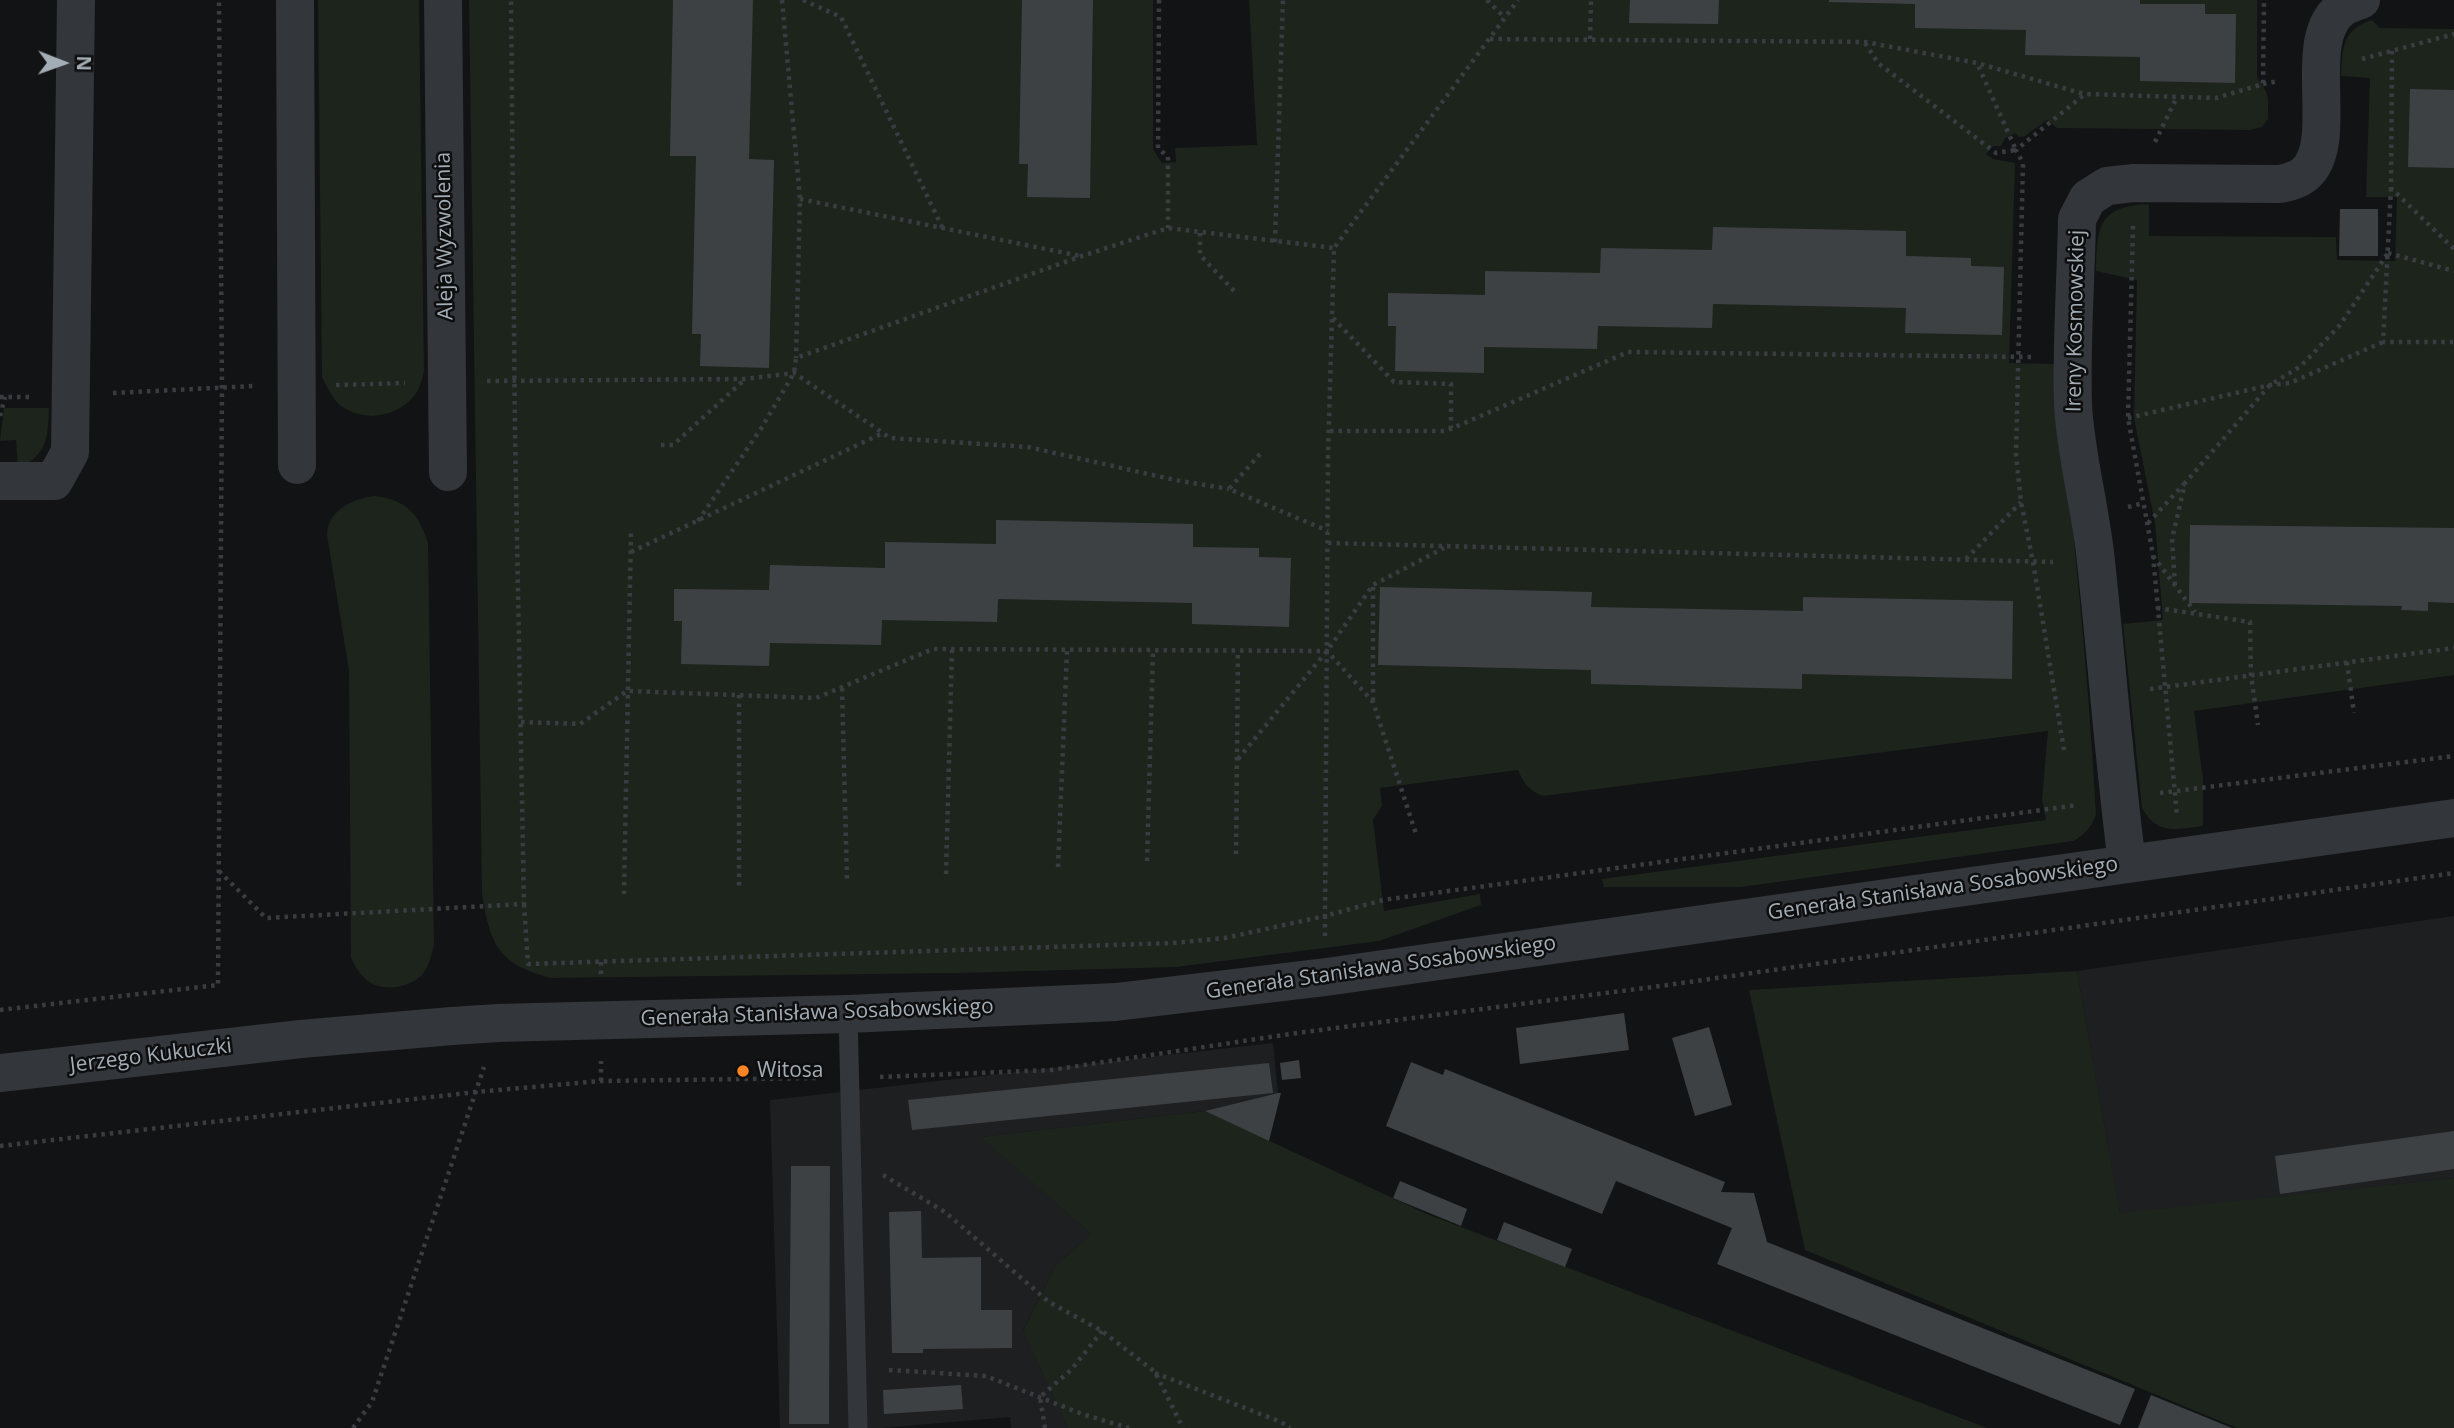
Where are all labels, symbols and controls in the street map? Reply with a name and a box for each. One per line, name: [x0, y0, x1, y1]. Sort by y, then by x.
north arrow: [28, 28, 98, 98]
text: N: [71, 55, 97, 71]
street label: Aleja Wyzwolenia: [431, 152, 459, 320]
street label: Ireny Kosmowskiej: [2062, 230, 2090, 412]
street label: Generała Stanisława Sosabowskiego: [1766, 852, 2120, 926]
street label: Generała Stanisława Sosabowskiego: [1204, 931, 1558, 1005]
street label: Generała Stanisława Sosabowskiego: [640, 994, 994, 1032]
street label: Jerzego Kukuczki: [69, 1034, 233, 1078]
place label: Witosa: [757, 1058, 823, 1084]
marker: Witosa: [735, 1063, 751, 1079]

